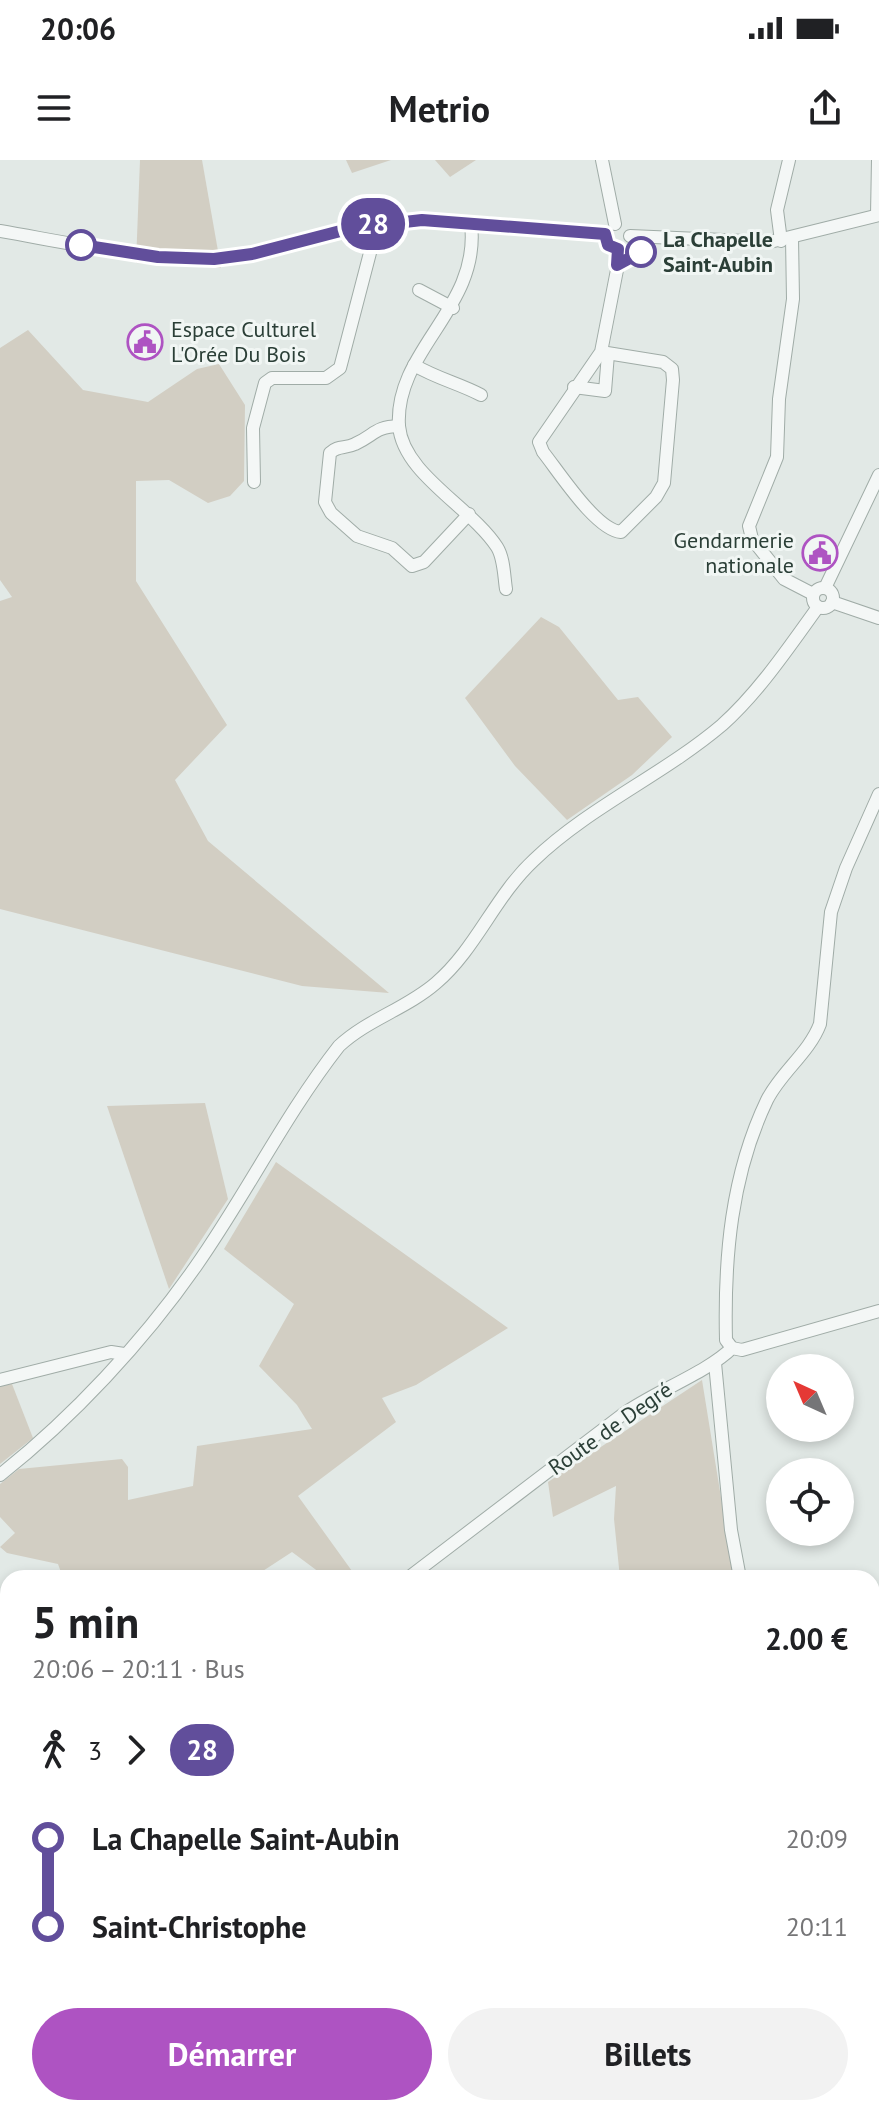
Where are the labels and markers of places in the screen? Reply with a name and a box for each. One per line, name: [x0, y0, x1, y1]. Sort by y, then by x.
place label: La Chapelle Saint-Aubin: [663, 225, 773, 278]
unlabelled marker: [66, 230, 96, 260]
marker: La Chapelle Saint-Aubin: [626, 237, 656, 267]
place label: Espace Culturel L'Orée Du Bois: [171, 315, 317, 368]
public building icon: Espace Culturel L'Orée Du Bois: [126, 323, 164, 361]
place label: Gendarmerie nationale: [674, 526, 794, 579]
public building icon: Gendarmerie nationale: [801, 534, 839, 572]

